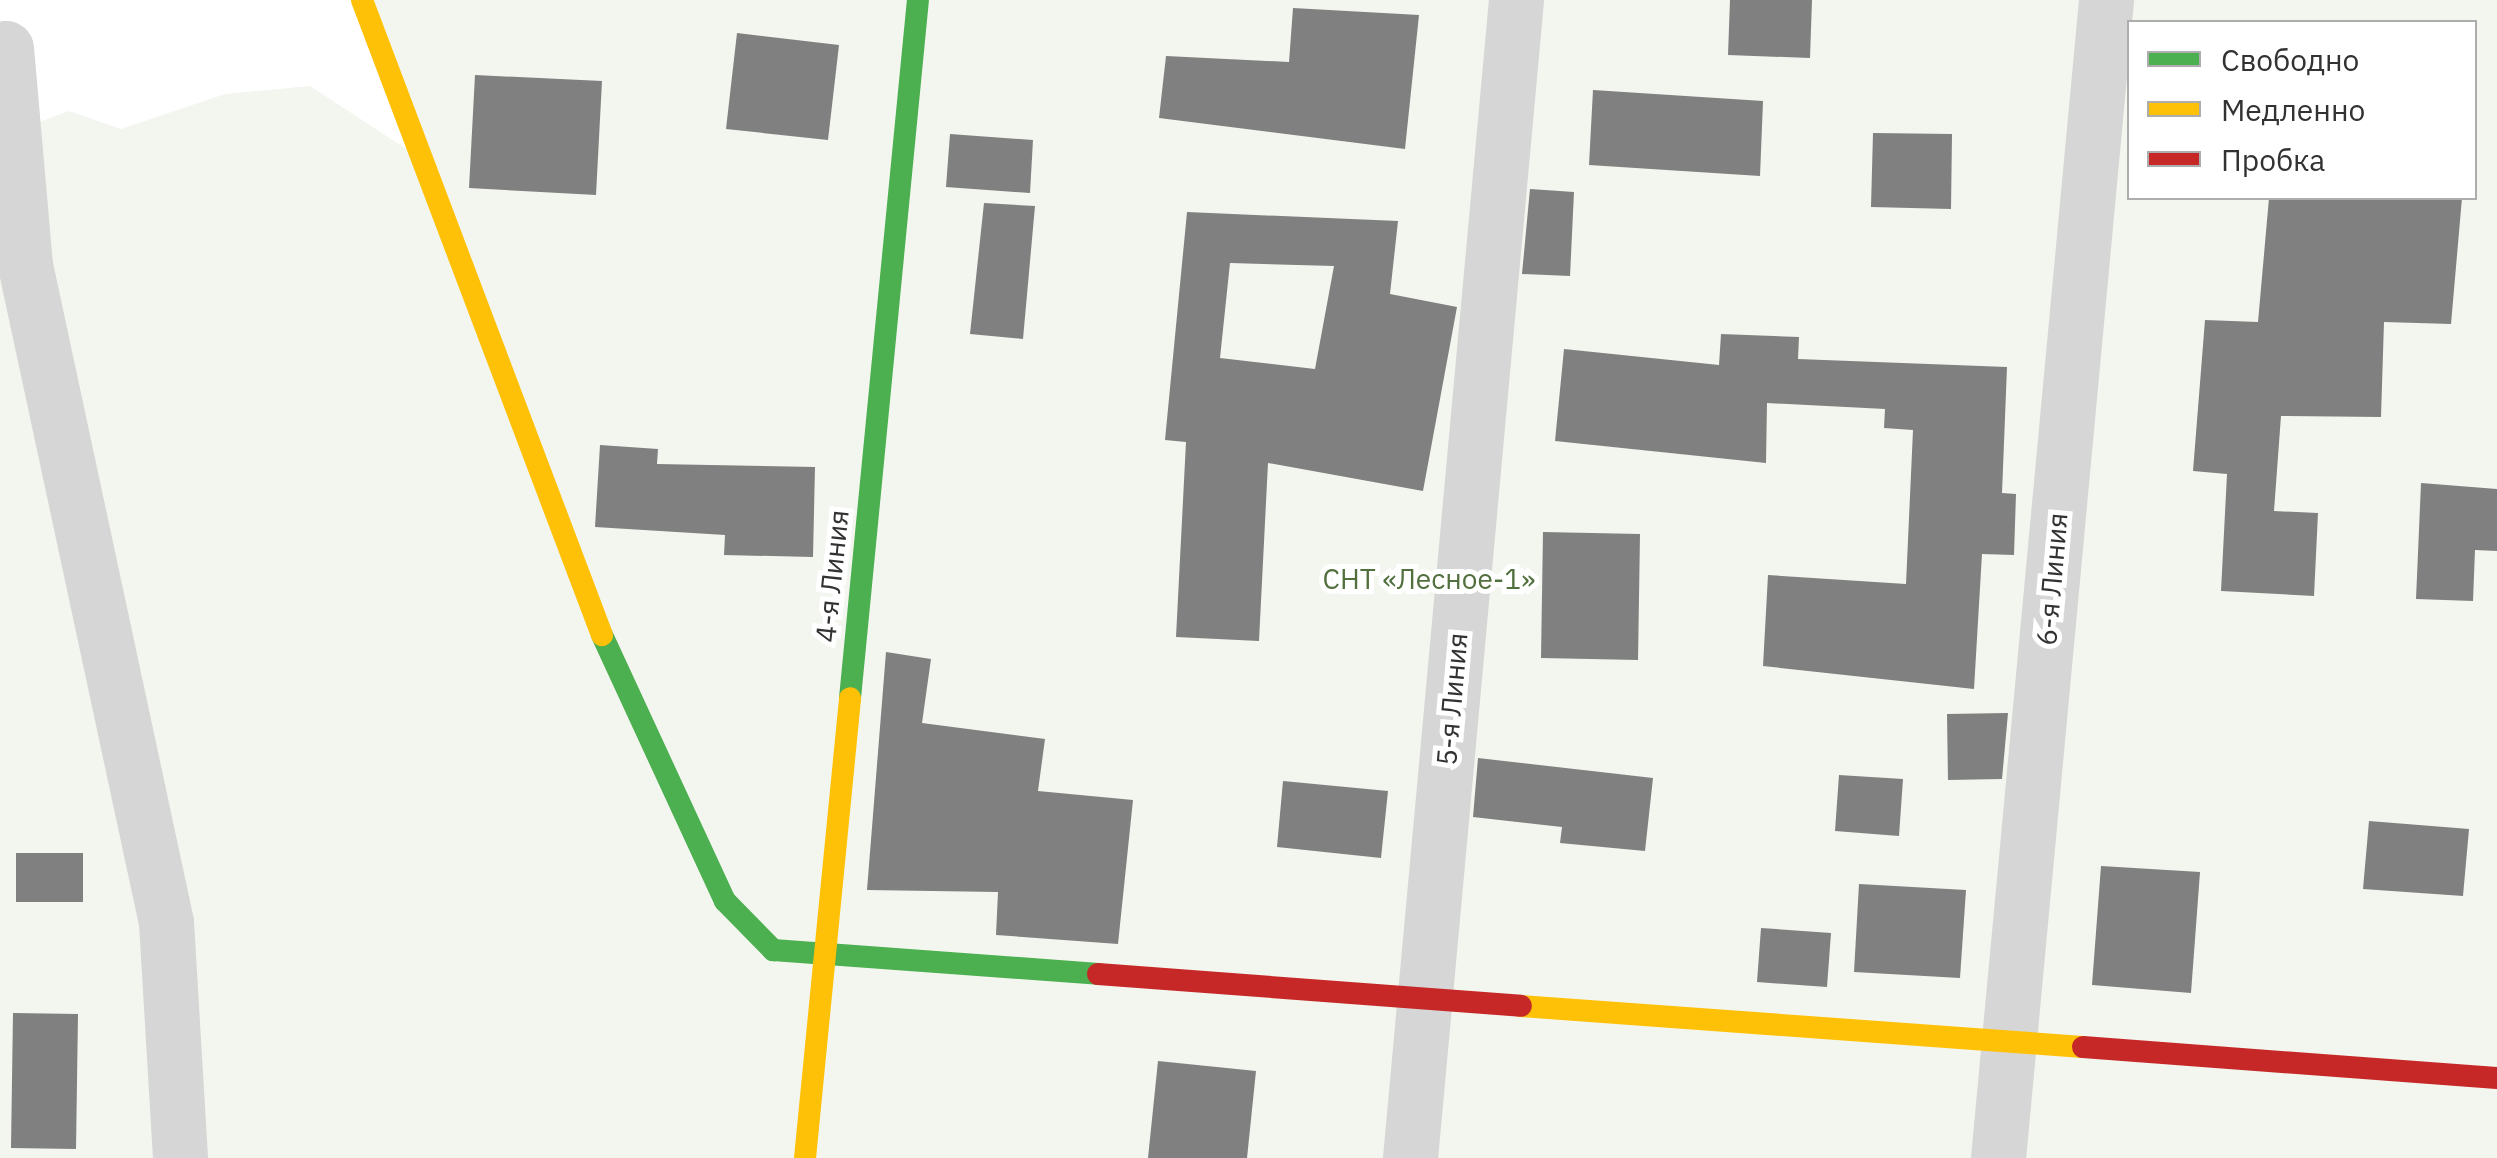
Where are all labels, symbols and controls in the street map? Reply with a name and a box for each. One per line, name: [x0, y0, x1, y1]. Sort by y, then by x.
legend: [2127, 20, 2477, 200]
text: Свободно: [2221, 40, 2359, 79]
text: Медленно: [2221, 90, 2365, 129]
text: Пробка: [2221, 140, 2325, 179]
street label: 4-я Линия: [808, 508, 856, 644]
street label: 6-я Линия: [2029, 511, 2075, 647]
park label: СНТ «Лесное-1»: [1323, 562, 1535, 596]
street label: 5-я Линия: [1429, 631, 1475, 767]

